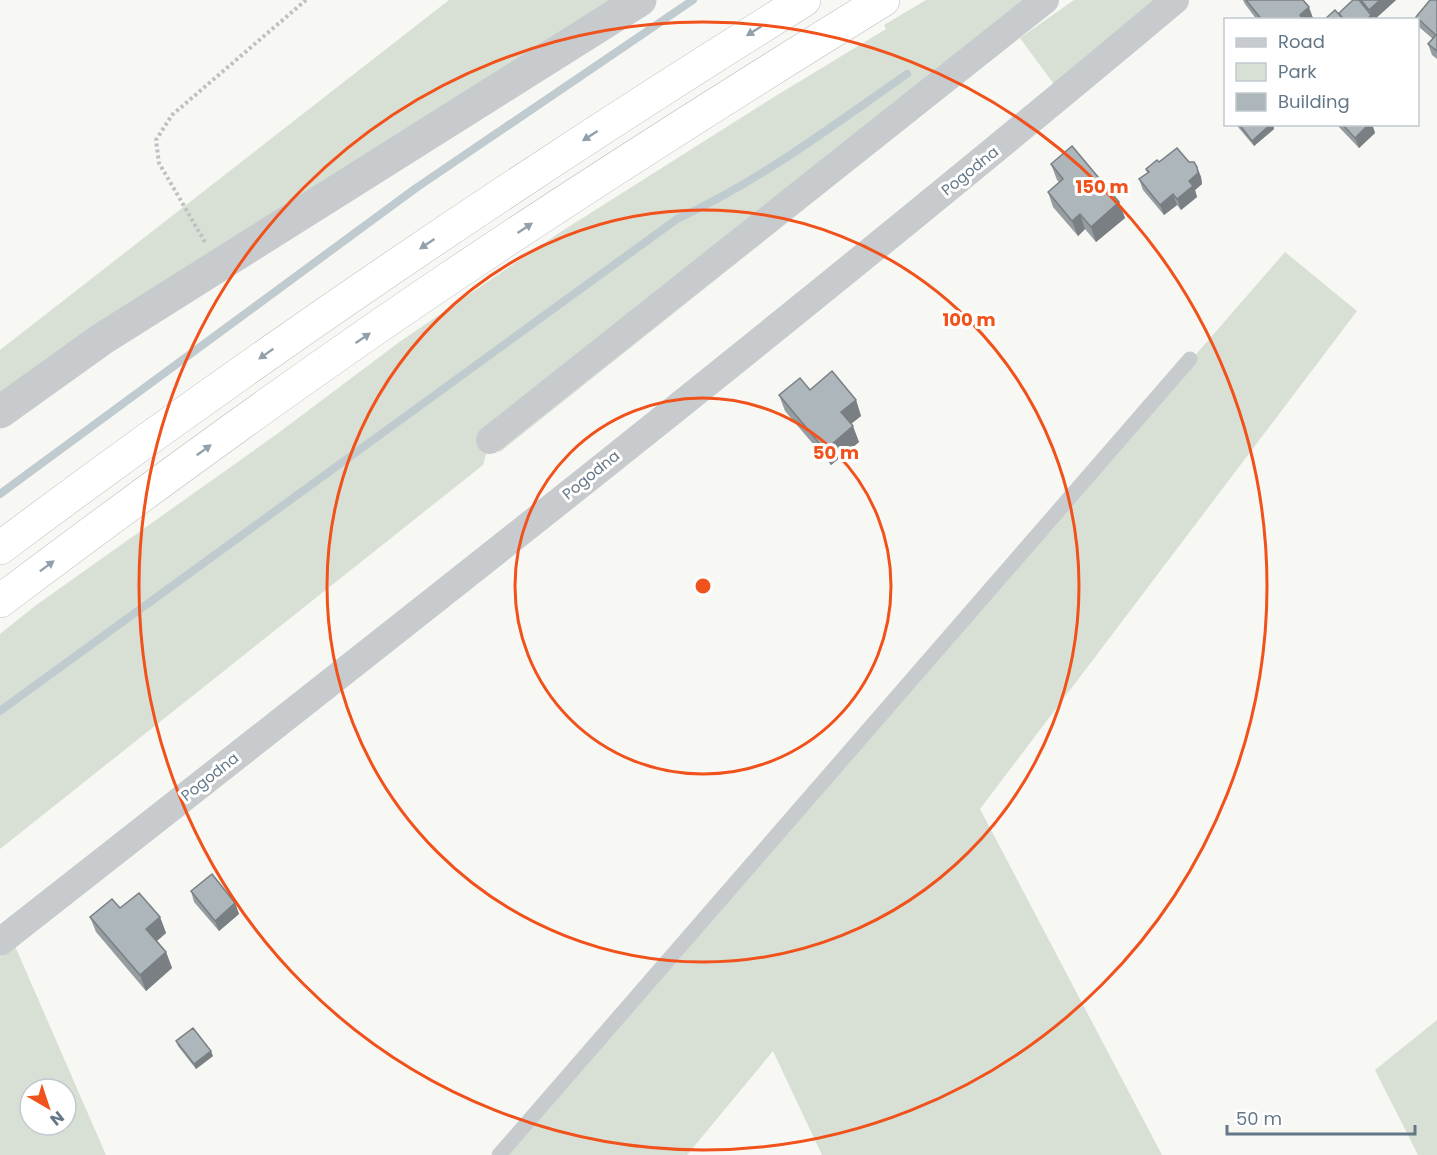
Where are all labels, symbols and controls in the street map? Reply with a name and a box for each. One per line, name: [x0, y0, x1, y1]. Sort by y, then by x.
legend: [1224, 18, 1419, 126]
one-way arrow: [746, 25, 762, 36]
text: Road: [1278, 29, 1325, 54]
text: Park: [1278, 59, 1317, 84]
text: Building: [1278, 89, 1350, 114]
one-way arrow: [582, 130, 598, 142]
street label: Pogodna: [937, 141, 1003, 200]
text: 150 m: [1075, 174, 1129, 199]
one-way arrow: [516, 222, 532, 234]
one-way arrow: [419, 238, 435, 249]
text: 100 m: [942, 307, 996, 332]
one-way arrow: [355, 332, 371, 343]
one-way arrow: [259, 348, 275, 360]
text: 50 m: [813, 440, 859, 465]
one-way arrow: [195, 444, 211, 456]
street label: Pogodna: [558, 445, 624, 504]
one-way arrow: [39, 560, 54, 572]
centre of rings: [693, 576, 713, 596]
street label: Pogodna: [176, 747, 243, 806]
north arrow: [18, 1077, 78, 1137]
scale bar: [1227, 1098, 1414, 1136]
text: N: [45, 1106, 69, 1131]
text: 50 m: [1236, 1106, 1282, 1131]

